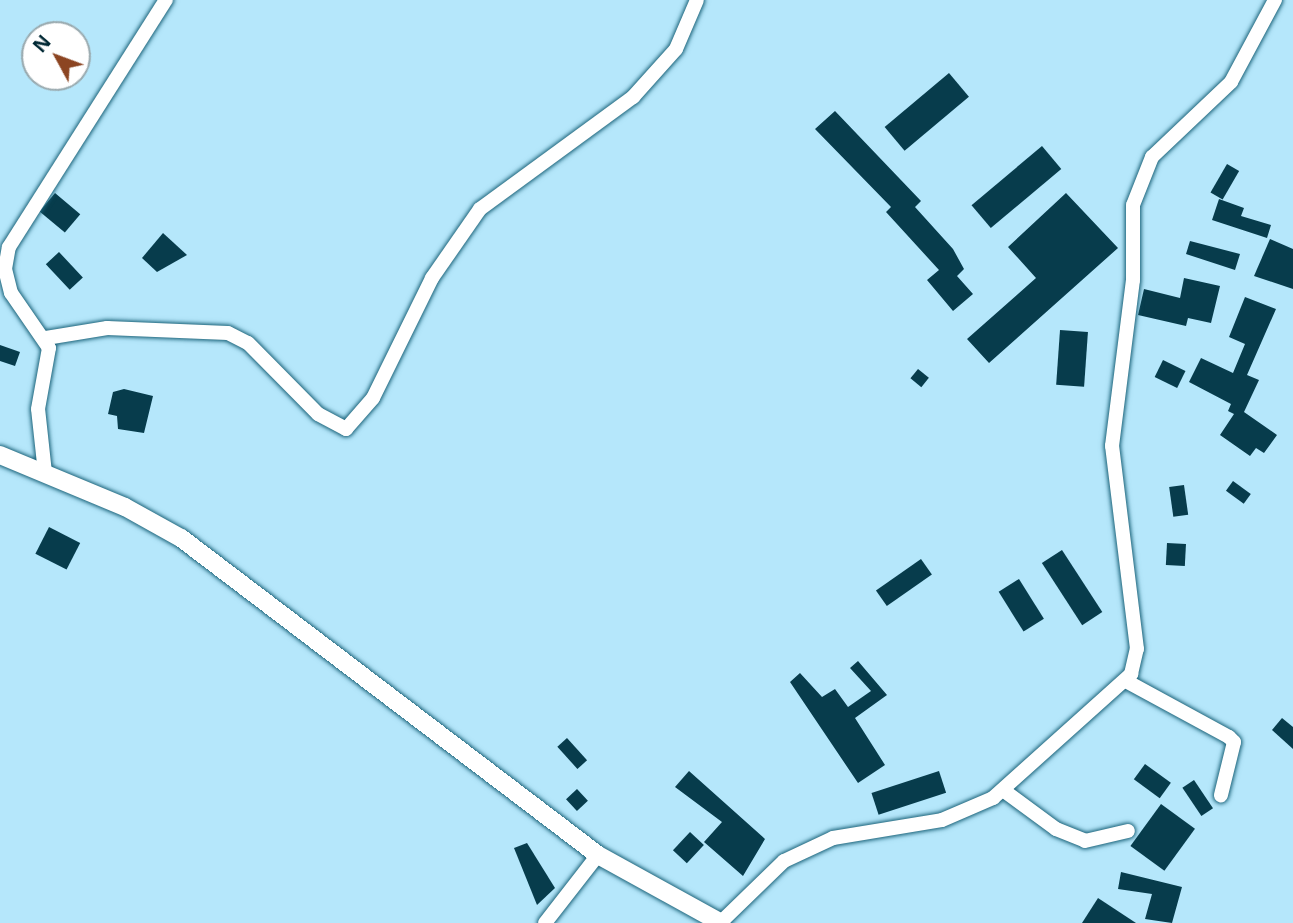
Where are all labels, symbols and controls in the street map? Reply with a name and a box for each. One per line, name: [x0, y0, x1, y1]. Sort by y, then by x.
north arrow: [21, 21, 91, 91]
text: N: [27, 29, 57, 58]

